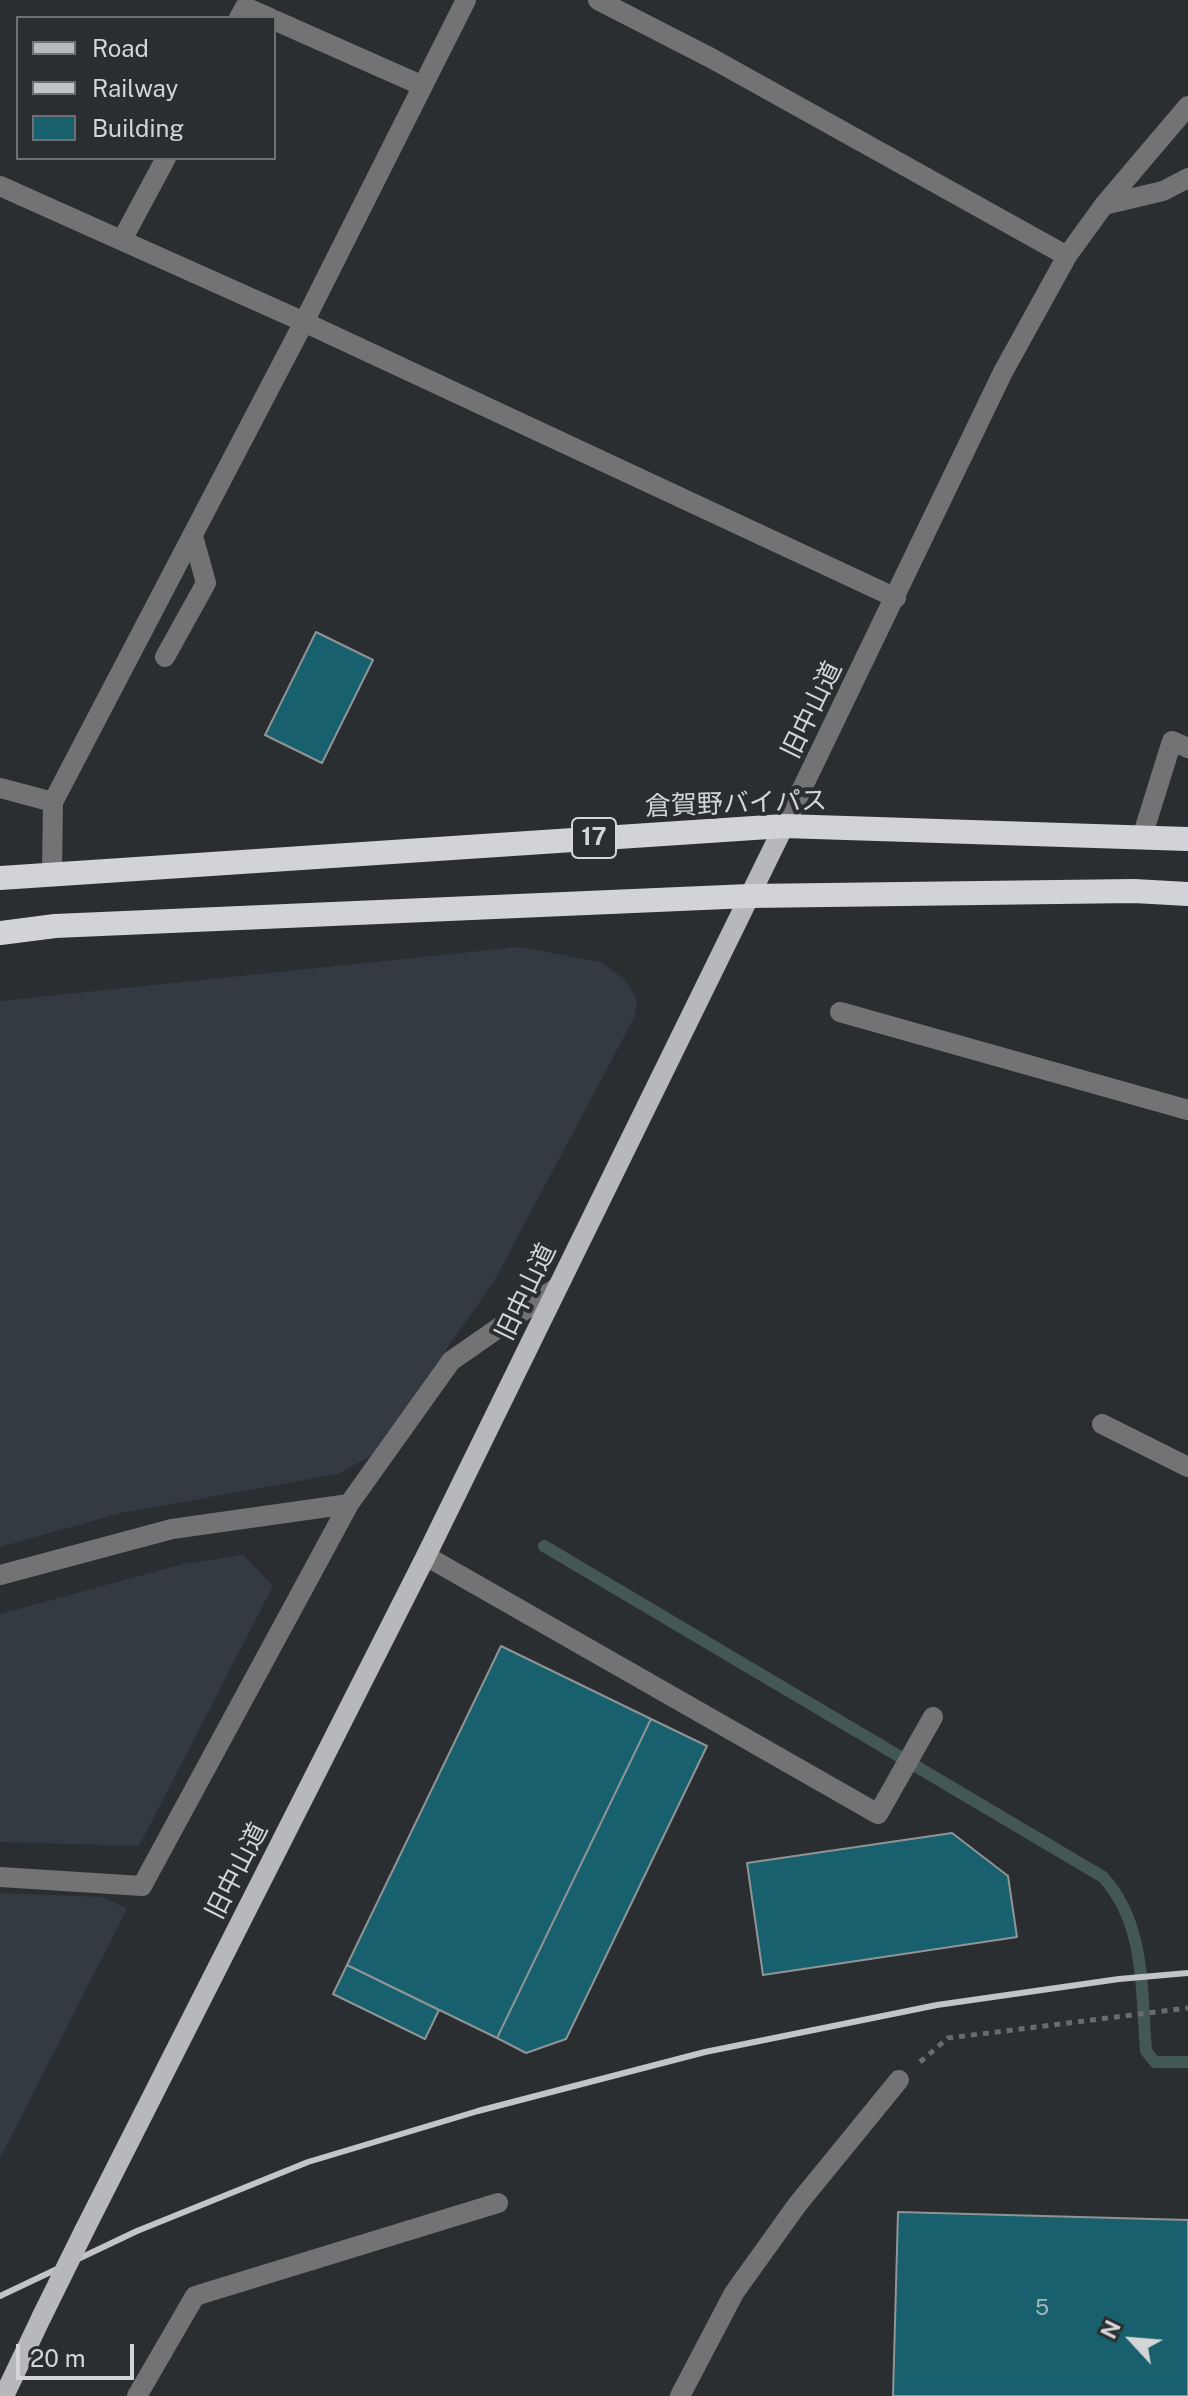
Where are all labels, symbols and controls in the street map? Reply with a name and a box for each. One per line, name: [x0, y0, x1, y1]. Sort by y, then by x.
legend: [16, 16, 276, 160]
text: Road: [92, 34, 149, 62]
text: Railway: [92, 74, 178, 102]
text: Building: [92, 114, 184, 142]
street label: 旧中山道: [775, 656, 849, 764]
street label: 倉賀野バイパス: [645, 785, 827, 823]
road number: 17: [572, 818, 616, 858]
street label: 旧中山道: [489, 1238, 563, 1346]
street label: 旧中山道: [199, 1818, 275, 1924]
house number: 5: [1035, 2295, 1049, 2321]
north arrow: [1092, 2300, 1172, 2380]
text: N: [1095, 2316, 1126, 2343]
scale bar: [20, 2328, 138, 2378]
text: 20 m: [30, 2344, 86, 2372]

